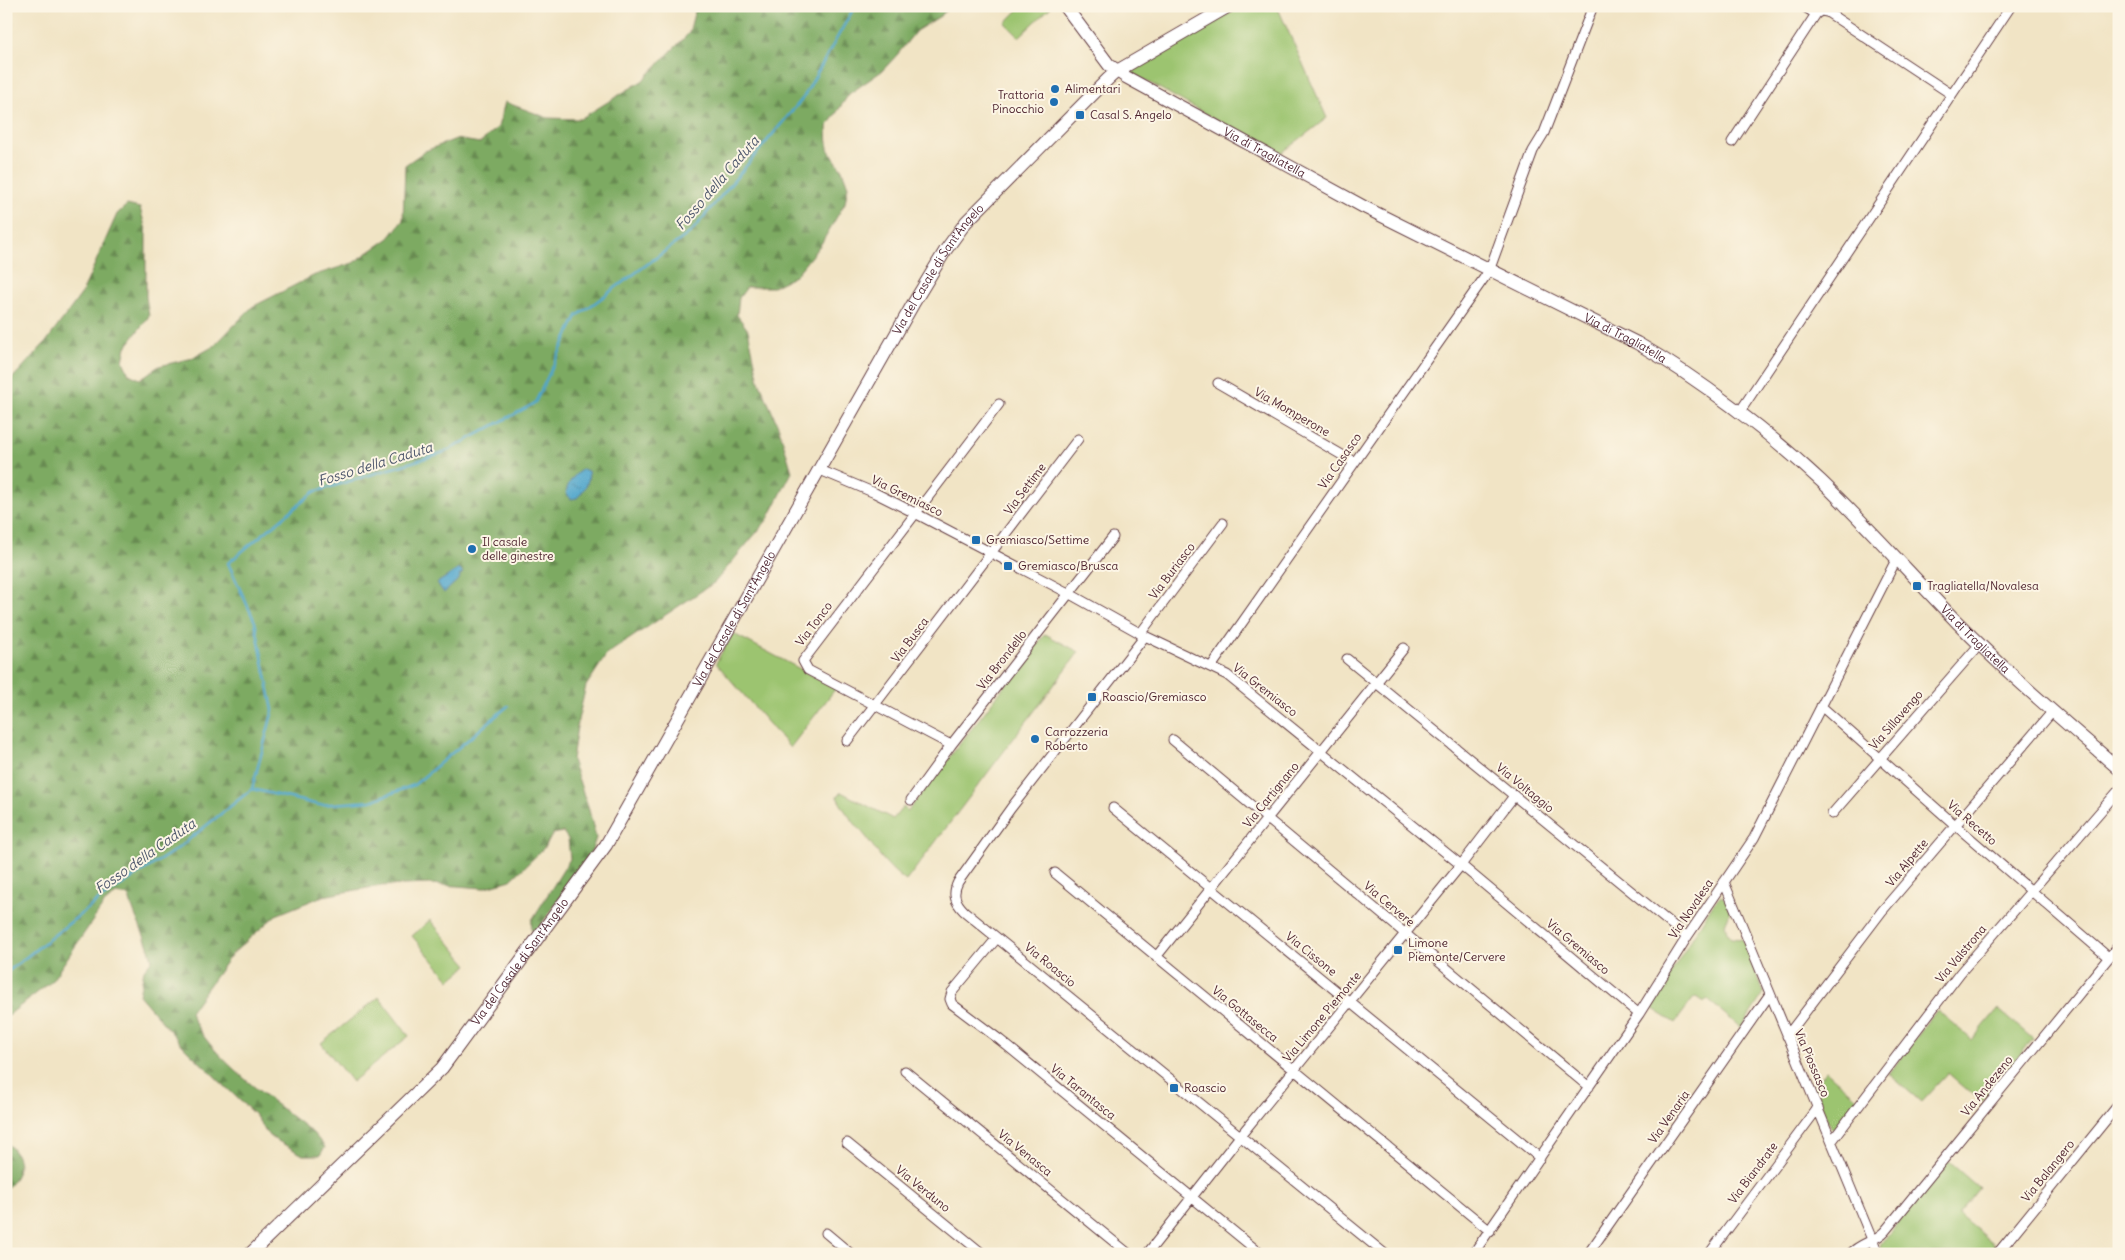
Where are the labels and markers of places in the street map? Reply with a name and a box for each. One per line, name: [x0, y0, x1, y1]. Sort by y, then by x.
place label: Alimentari: [1065, 81, 1120, 96]
marker: Alimentari: [1049, 83, 1061, 95]
place label: Trattoria Pinocchio: [992, 87, 1044, 116]
marker: Trattoria Pinocchio: [1048, 96, 1060, 108]
place label: Casal S. Angelo: [1090, 107, 1172, 122]
marker: Casal S. Angelo: [1074, 109, 1086, 121]
place label: Gremiasco/Settime: [986, 532, 1089, 547]
place label: Il casale delle ginestre: [482, 534, 553, 563]
marker: Gremiasco/Settime: [970, 534, 982, 546]
marker: Il casale delle ginestre: [466, 543, 478, 555]
place label: Gremiasco/Brusca: [1018, 558, 1119, 573]
marker: Gremiasco/Brusca: [1002, 560, 1014, 572]
place label: Tragliatella/Novalesa: [1927, 578, 2039, 593]
marker: Tragliatella/Novalesa: [1911, 580, 1923, 592]
place label: Roascio/Gremiasco: [1102, 689, 1207, 704]
marker: Roascio/Gremiasco: [1086, 691, 1098, 703]
place label: Carrozzeria Roberto: [1045, 724, 1108, 753]
marker: Carrozzeria Roberto: [1029, 733, 1041, 745]
place label: Limone Piemonte/Cervere: [1408, 935, 1505, 964]
marker: Limone Piemonte/Cervere: [1392, 944, 1404, 956]
place label: Roascio: [1184, 1080, 1226, 1095]
marker: Roascio: [1168, 1082, 1180, 1094]

